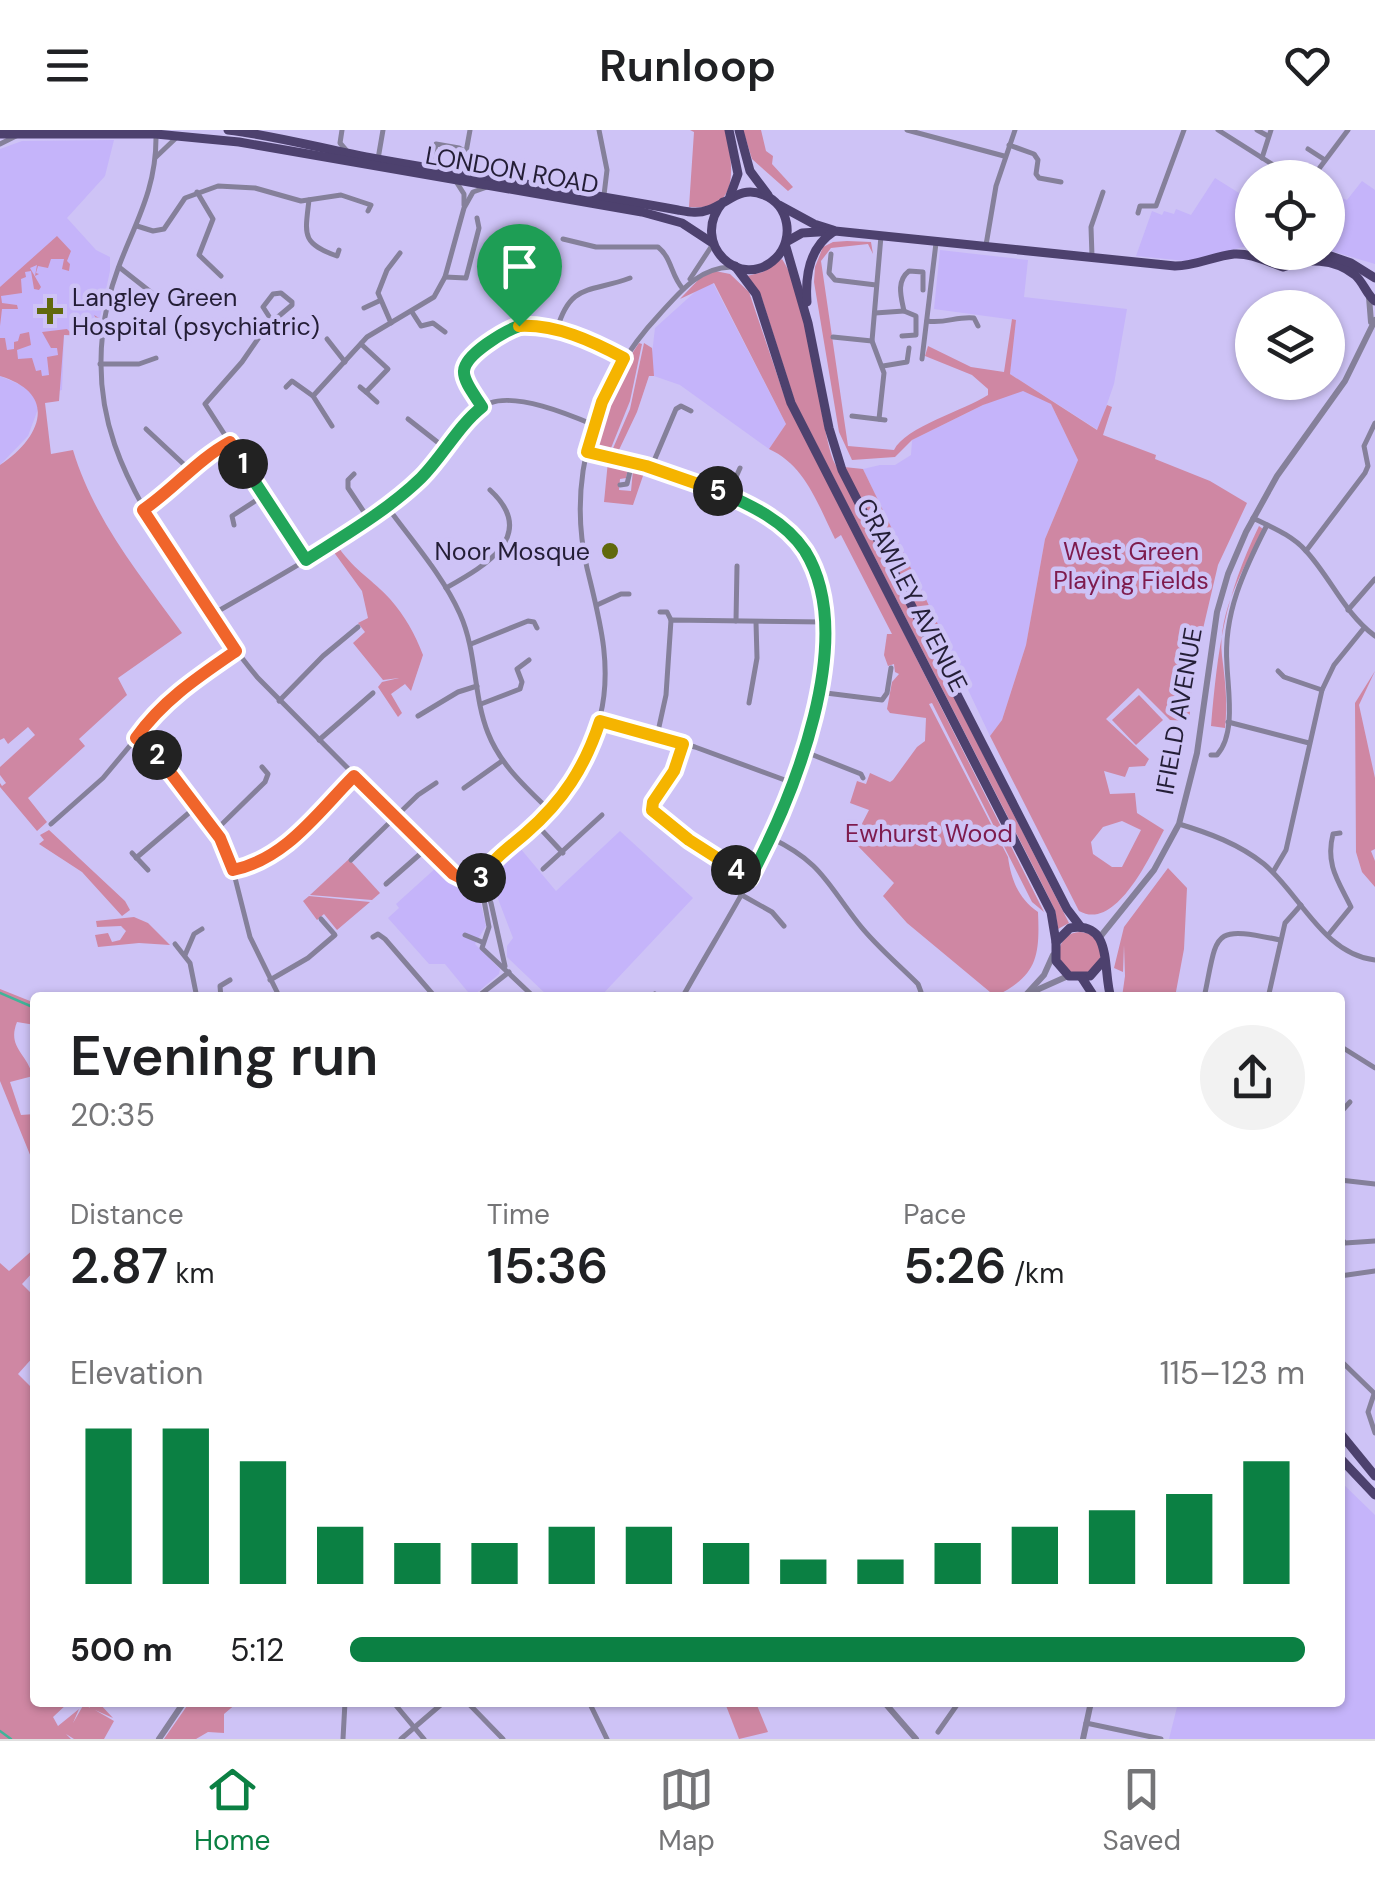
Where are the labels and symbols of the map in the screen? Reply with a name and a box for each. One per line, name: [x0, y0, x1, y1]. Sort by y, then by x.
street label: LONDON ROAD: [423, 139, 601, 201]
pin: [477, 224, 562, 327]
place label: Langley Green Hospital (psychiatric): [72, 281, 320, 343]
marker: Langley Green Hospital (psychiatric): [37, 298, 63, 324]
pin: 1: [218, 439, 268, 489]
pin: 5: [693, 466, 743, 516]
street label: CRAWLEY AVENUE: [849, 493, 975, 697]
place label: Noor Mosque: [435, 535, 590, 568]
park label: West Green Playing Fields: [1053, 535, 1209, 597]
marker: Noor Mosque: [599, 540, 621, 562]
street label: IFIELD AVENUE: [1148, 625, 1210, 797]
pin: 2: [132, 730, 182, 780]
park label: Ewhurst Wood: [845, 817, 1013, 850]
pin: 4: [711, 845, 761, 895]
pin: 3: [456, 853, 506, 903]

